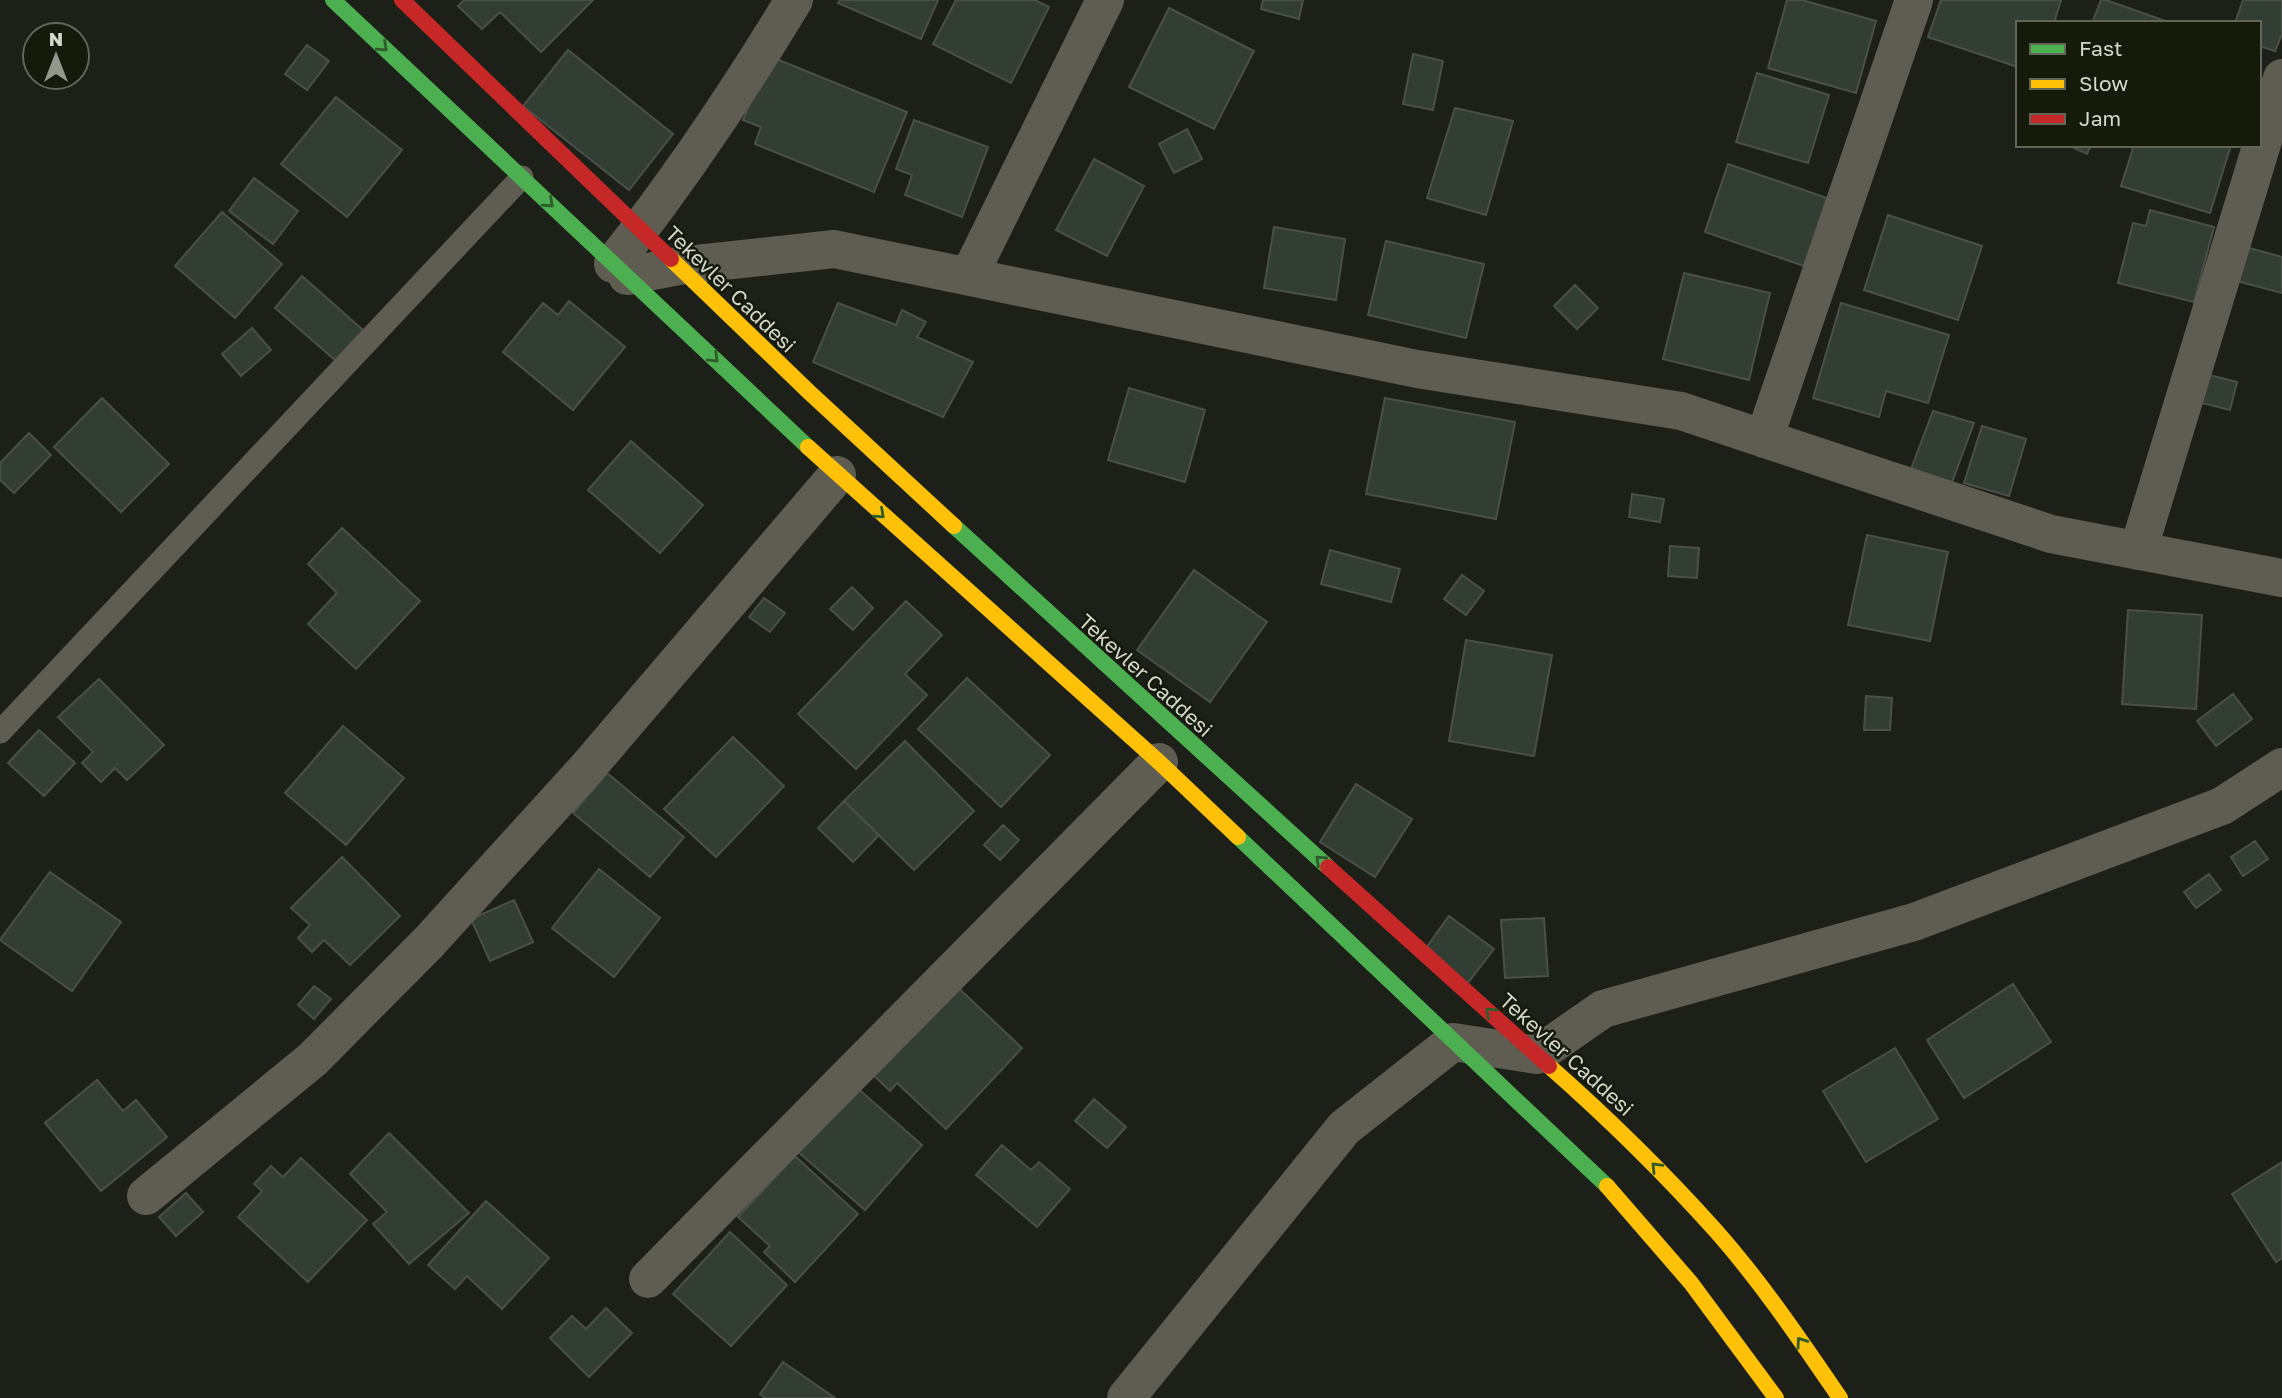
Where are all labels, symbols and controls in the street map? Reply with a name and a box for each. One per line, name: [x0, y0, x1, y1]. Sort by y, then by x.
north arrow: [21, 21, 91, 91]
legend: [2016, 21, 2261, 147]
text: N: [49, 27, 63, 50]
text: Fast: [2079, 35, 2122, 61]
one-way arrow: [375, 38, 388, 51]
text: Slow: [2079, 70, 2128, 96]
text: Jam: [2079, 105, 2121, 131]
one-way arrow: [540, 194, 553, 207]
street label: Tekevler Caddesi: [660, 220, 802, 358]
one-way arrow: [706, 350, 719, 363]
one-way arrow: [872, 506, 885, 518]
street label: Tekevler Caddesi: [1074, 608, 1218, 742]
one-way arrow: [1315, 856, 1328, 868]
street label: Tekevler Caddesi: [1495, 987, 1639, 1121]
one-way arrow: [1485, 1008, 1498, 1020]
one-way arrow: [1651, 1163, 1664, 1176]
one-way arrow: [1797, 1337, 1809, 1350]

